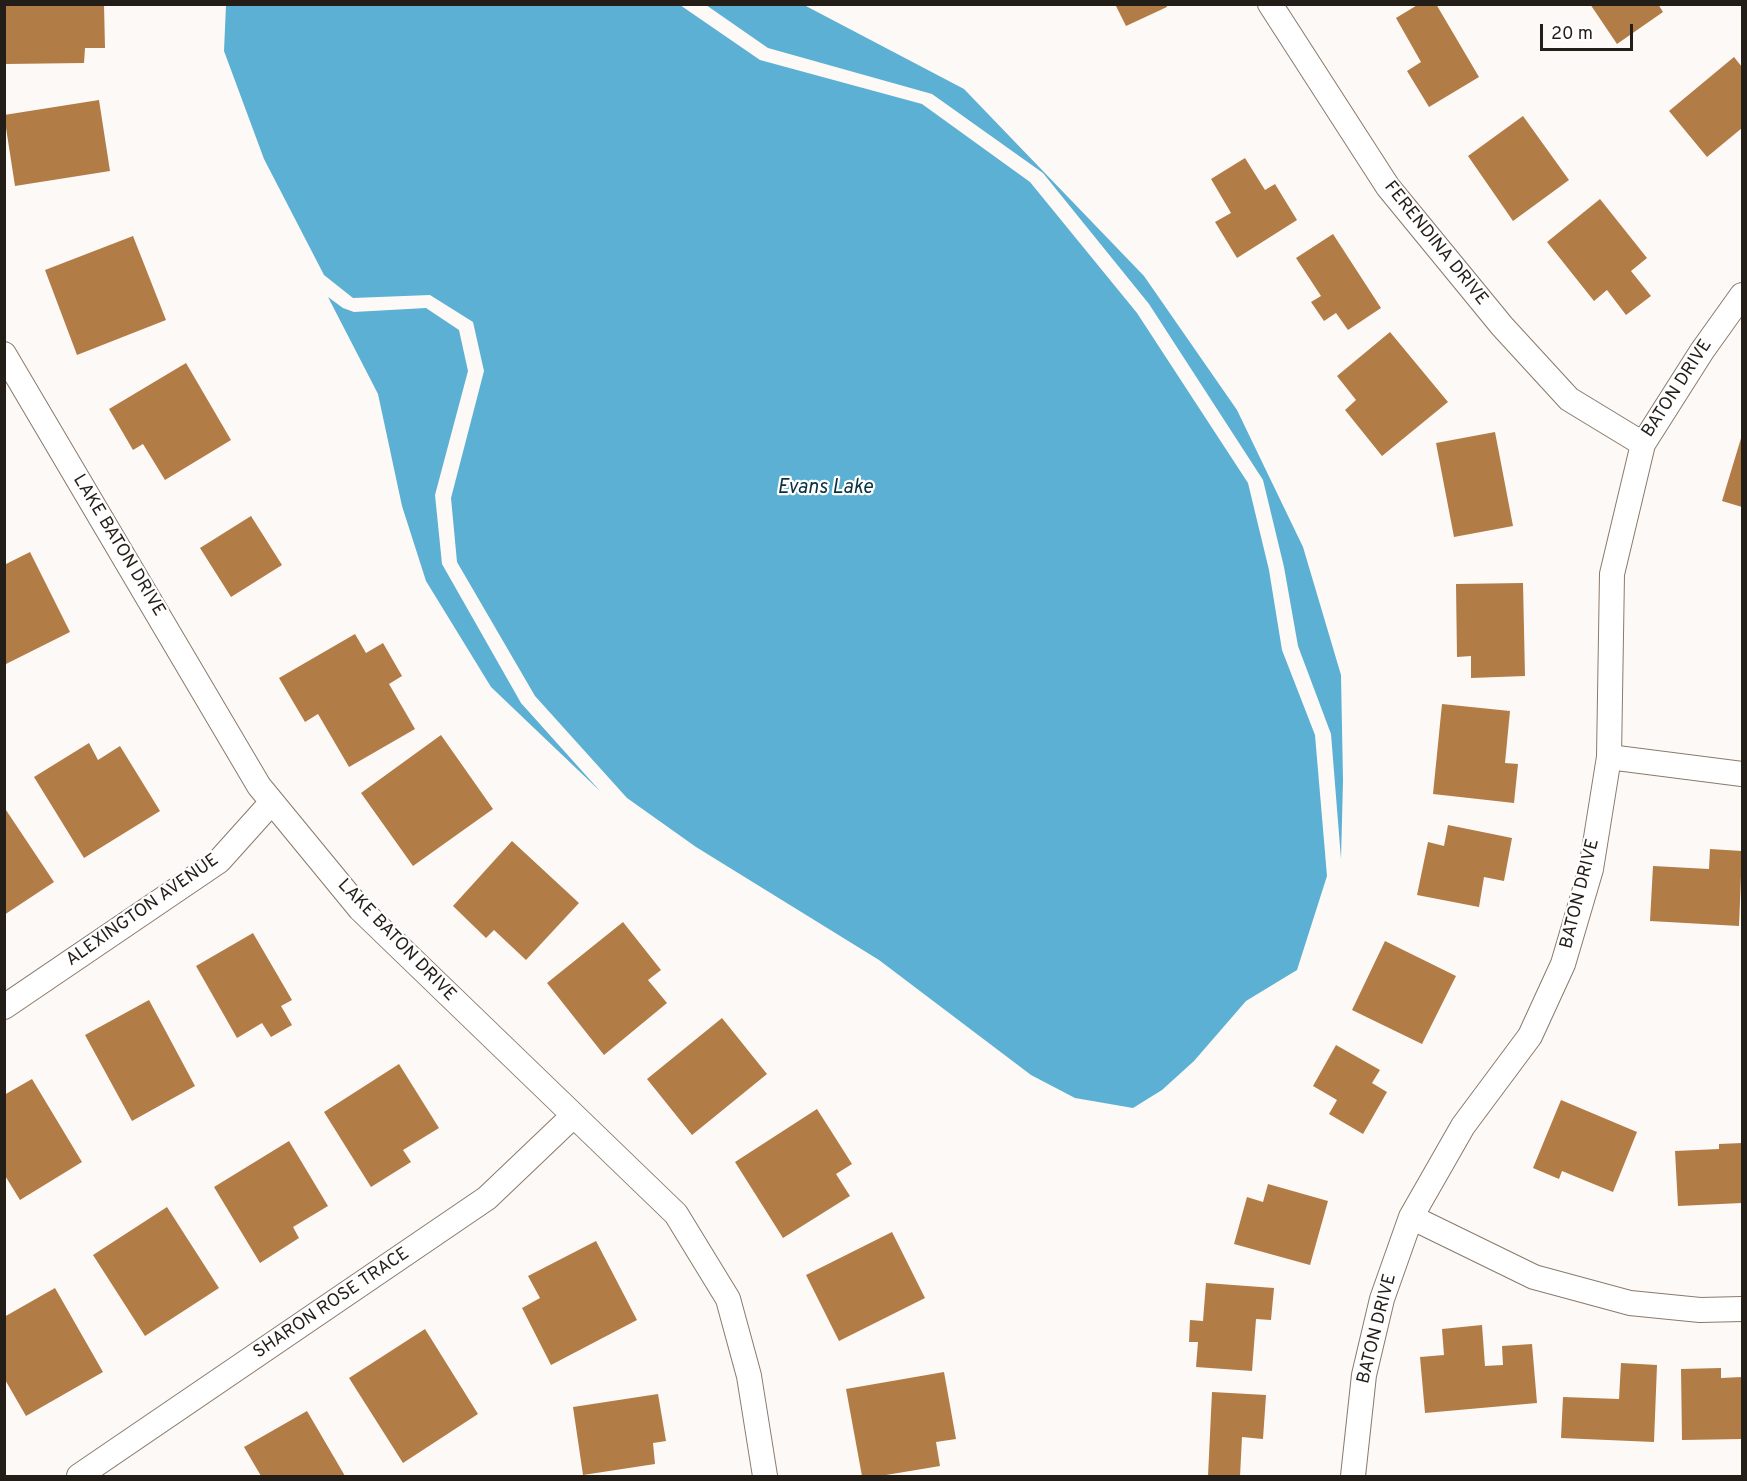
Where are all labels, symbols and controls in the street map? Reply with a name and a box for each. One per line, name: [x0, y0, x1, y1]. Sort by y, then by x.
scale bar: [1543, 12, 1636, 50]
text: 20 m: [1551, 23, 1593, 46]
street label: FERENDINA DRIVE: [1378, 178, 1492, 310]
street label: BATON DRIVE: [1638, 336, 1718, 442]
street label: LAKE BATON DRIVE: [67, 471, 169, 621]
water label: Evans Lake: [777, 477, 873, 501]
street label: BATON DRIVE: [1557, 837, 1605, 951]
street label: ALEXINGTON AVENUE: [62, 850, 224, 972]
street label: LAKE BATON DRIVE: [332, 875, 460, 1007]
street label: SHARON ROSE TRACE: [250, 1244, 414, 1364]
street label: BATON DRIVE: [1354, 1272, 1402, 1386]

